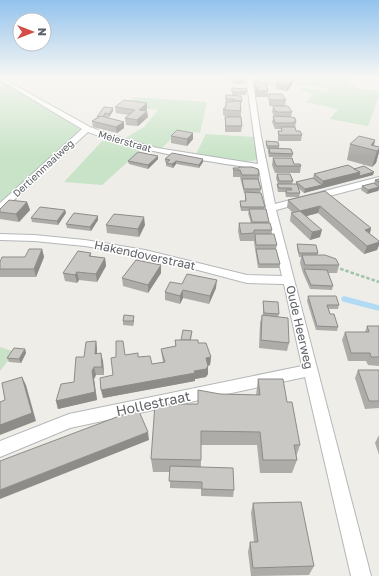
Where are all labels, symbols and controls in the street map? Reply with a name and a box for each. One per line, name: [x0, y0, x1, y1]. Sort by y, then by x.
north arrow: [12, 12, 52, 52]
text: N: [36, 28, 49, 36]
street label: Meierstraat: [97, 128, 153, 154]
street label: Dertienmaalweg: [10, 137, 76, 199]
street label: Hakendoverstraat: [93, 237, 197, 273]
street label: Oude Heerweg: [283, 284, 317, 370]
street label: Hollestraat: [114, 387, 192, 419]

